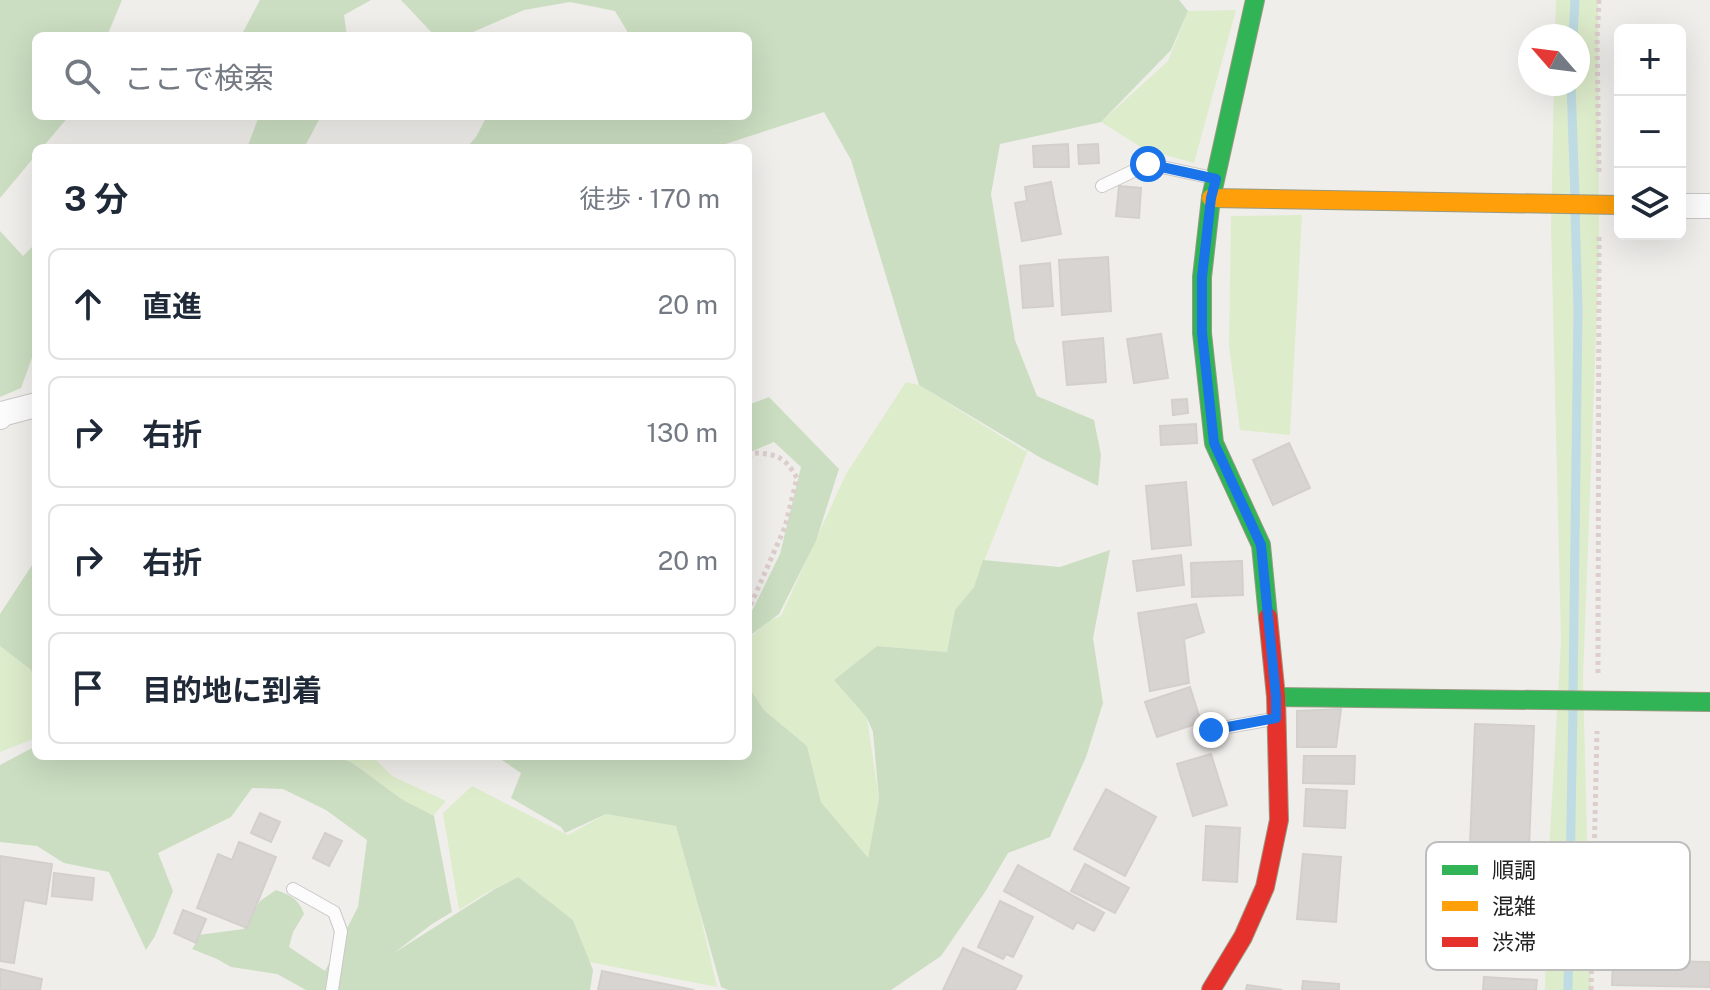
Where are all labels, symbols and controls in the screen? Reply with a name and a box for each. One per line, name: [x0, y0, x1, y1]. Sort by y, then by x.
north arrow: [1518, 24, 1590, 96]
map controls: [1614, 24, 1686, 240]
button: +: [1614, 24, 1686, 96]
search box: [32, 32, 752, 120]
icon: search: [60, 54, 104, 98]
text: ここで検索: [124, 60, 274, 96]
button: −: [1614, 96, 1686, 168]
route start: [1130, 146, 1166, 182]
button: layers: [1614, 168, 1686, 240]
text: 3 分: [64, 179, 128, 219]
text: 徒歩 · 170 m: [579, 183, 720, 214]
icon: ahead: [66, 282, 110, 326]
text: 直進: [142, 288, 202, 324]
text: 20 m: [658, 289, 718, 320]
icon: right: [66, 410, 110, 454]
text: 右折: [142, 416, 202, 452]
text: 130 m: [646, 417, 718, 448]
icon: right: [66, 538, 110, 582]
text: 右折: [142, 544, 202, 580]
text: 20 m: [658, 545, 718, 576]
icon: arrive: [66, 666, 110, 710]
text: 目的地に到着: [142, 672, 322, 708]
route end: [1193, 712, 1229, 748]
legend: [1426, 842, 1690, 970]
text: 順調: [1492, 857, 1536, 883]
text: 混雑: [1492, 893, 1536, 919]
text: 渋滞: [1492, 929, 1536, 955]

